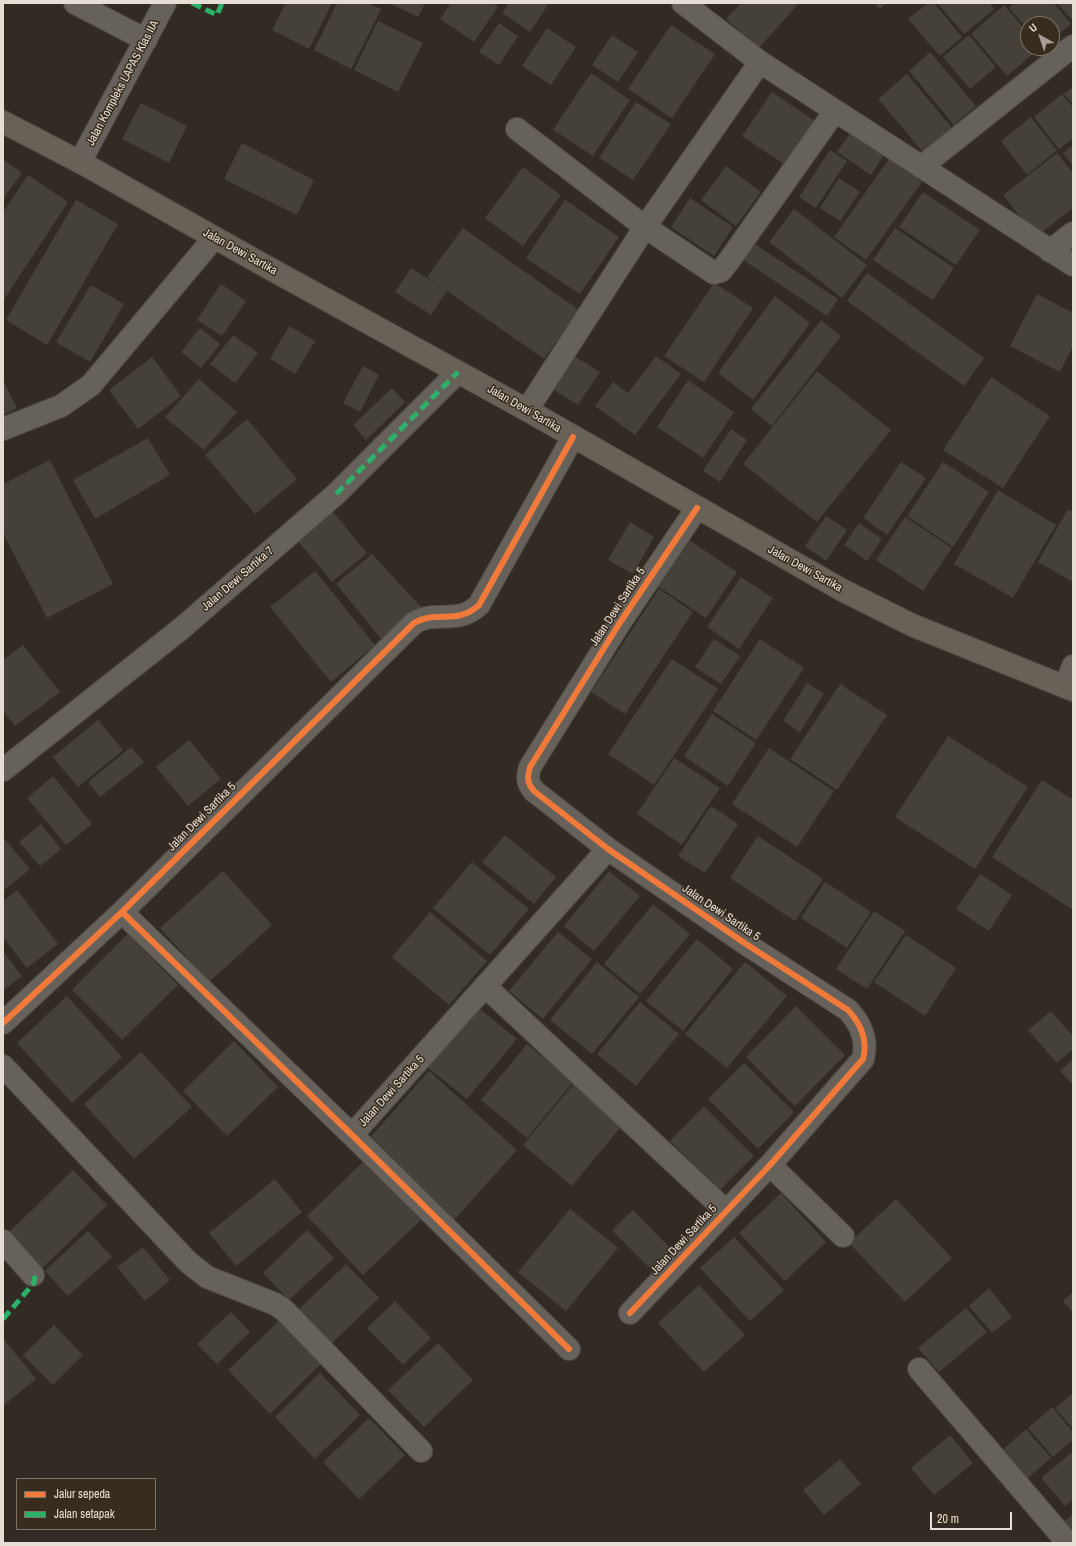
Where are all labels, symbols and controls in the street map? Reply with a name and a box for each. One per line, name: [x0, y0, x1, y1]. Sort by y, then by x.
north arrow: [1020, 16, 1060, 56]
street label: Jalan Kompleks LAPAS Klas IIA: [84, 18, 162, 148]
text: U: [1026, 20, 1040, 35]
street label: Jalan Dewi Sartika: [200, 226, 280, 278]
street label: Jalan Dewi Sartika: [485, 382, 563, 436]
street label: Jalan Dewi Sartika: [765, 543, 845, 595]
street label: Jalan Dewi Sartika 7: [199, 544, 277, 614]
street label: Jalan Dewi Sartika 5: [587, 565, 649, 649]
street label: Jalan Dewi Sartika 5: [165, 780, 239, 854]
street label: Jalan Dewi Sartika 5: [679, 882, 763, 944]
street label: Jalan Dewi Sartika 5: [356, 1052, 428, 1130]
street label: Jalan Dewi Sartika 5: [648, 1202, 720, 1278]
legend: [16, 1478, 156, 1530]
text: Jalur sepeda: [54, 1486, 110, 1502]
scale bar: [932, 1504, 1014, 1530]
text: Jalan setapak: [54, 1506, 115, 1522]
text: 20 m: [937, 1511, 959, 1527]

